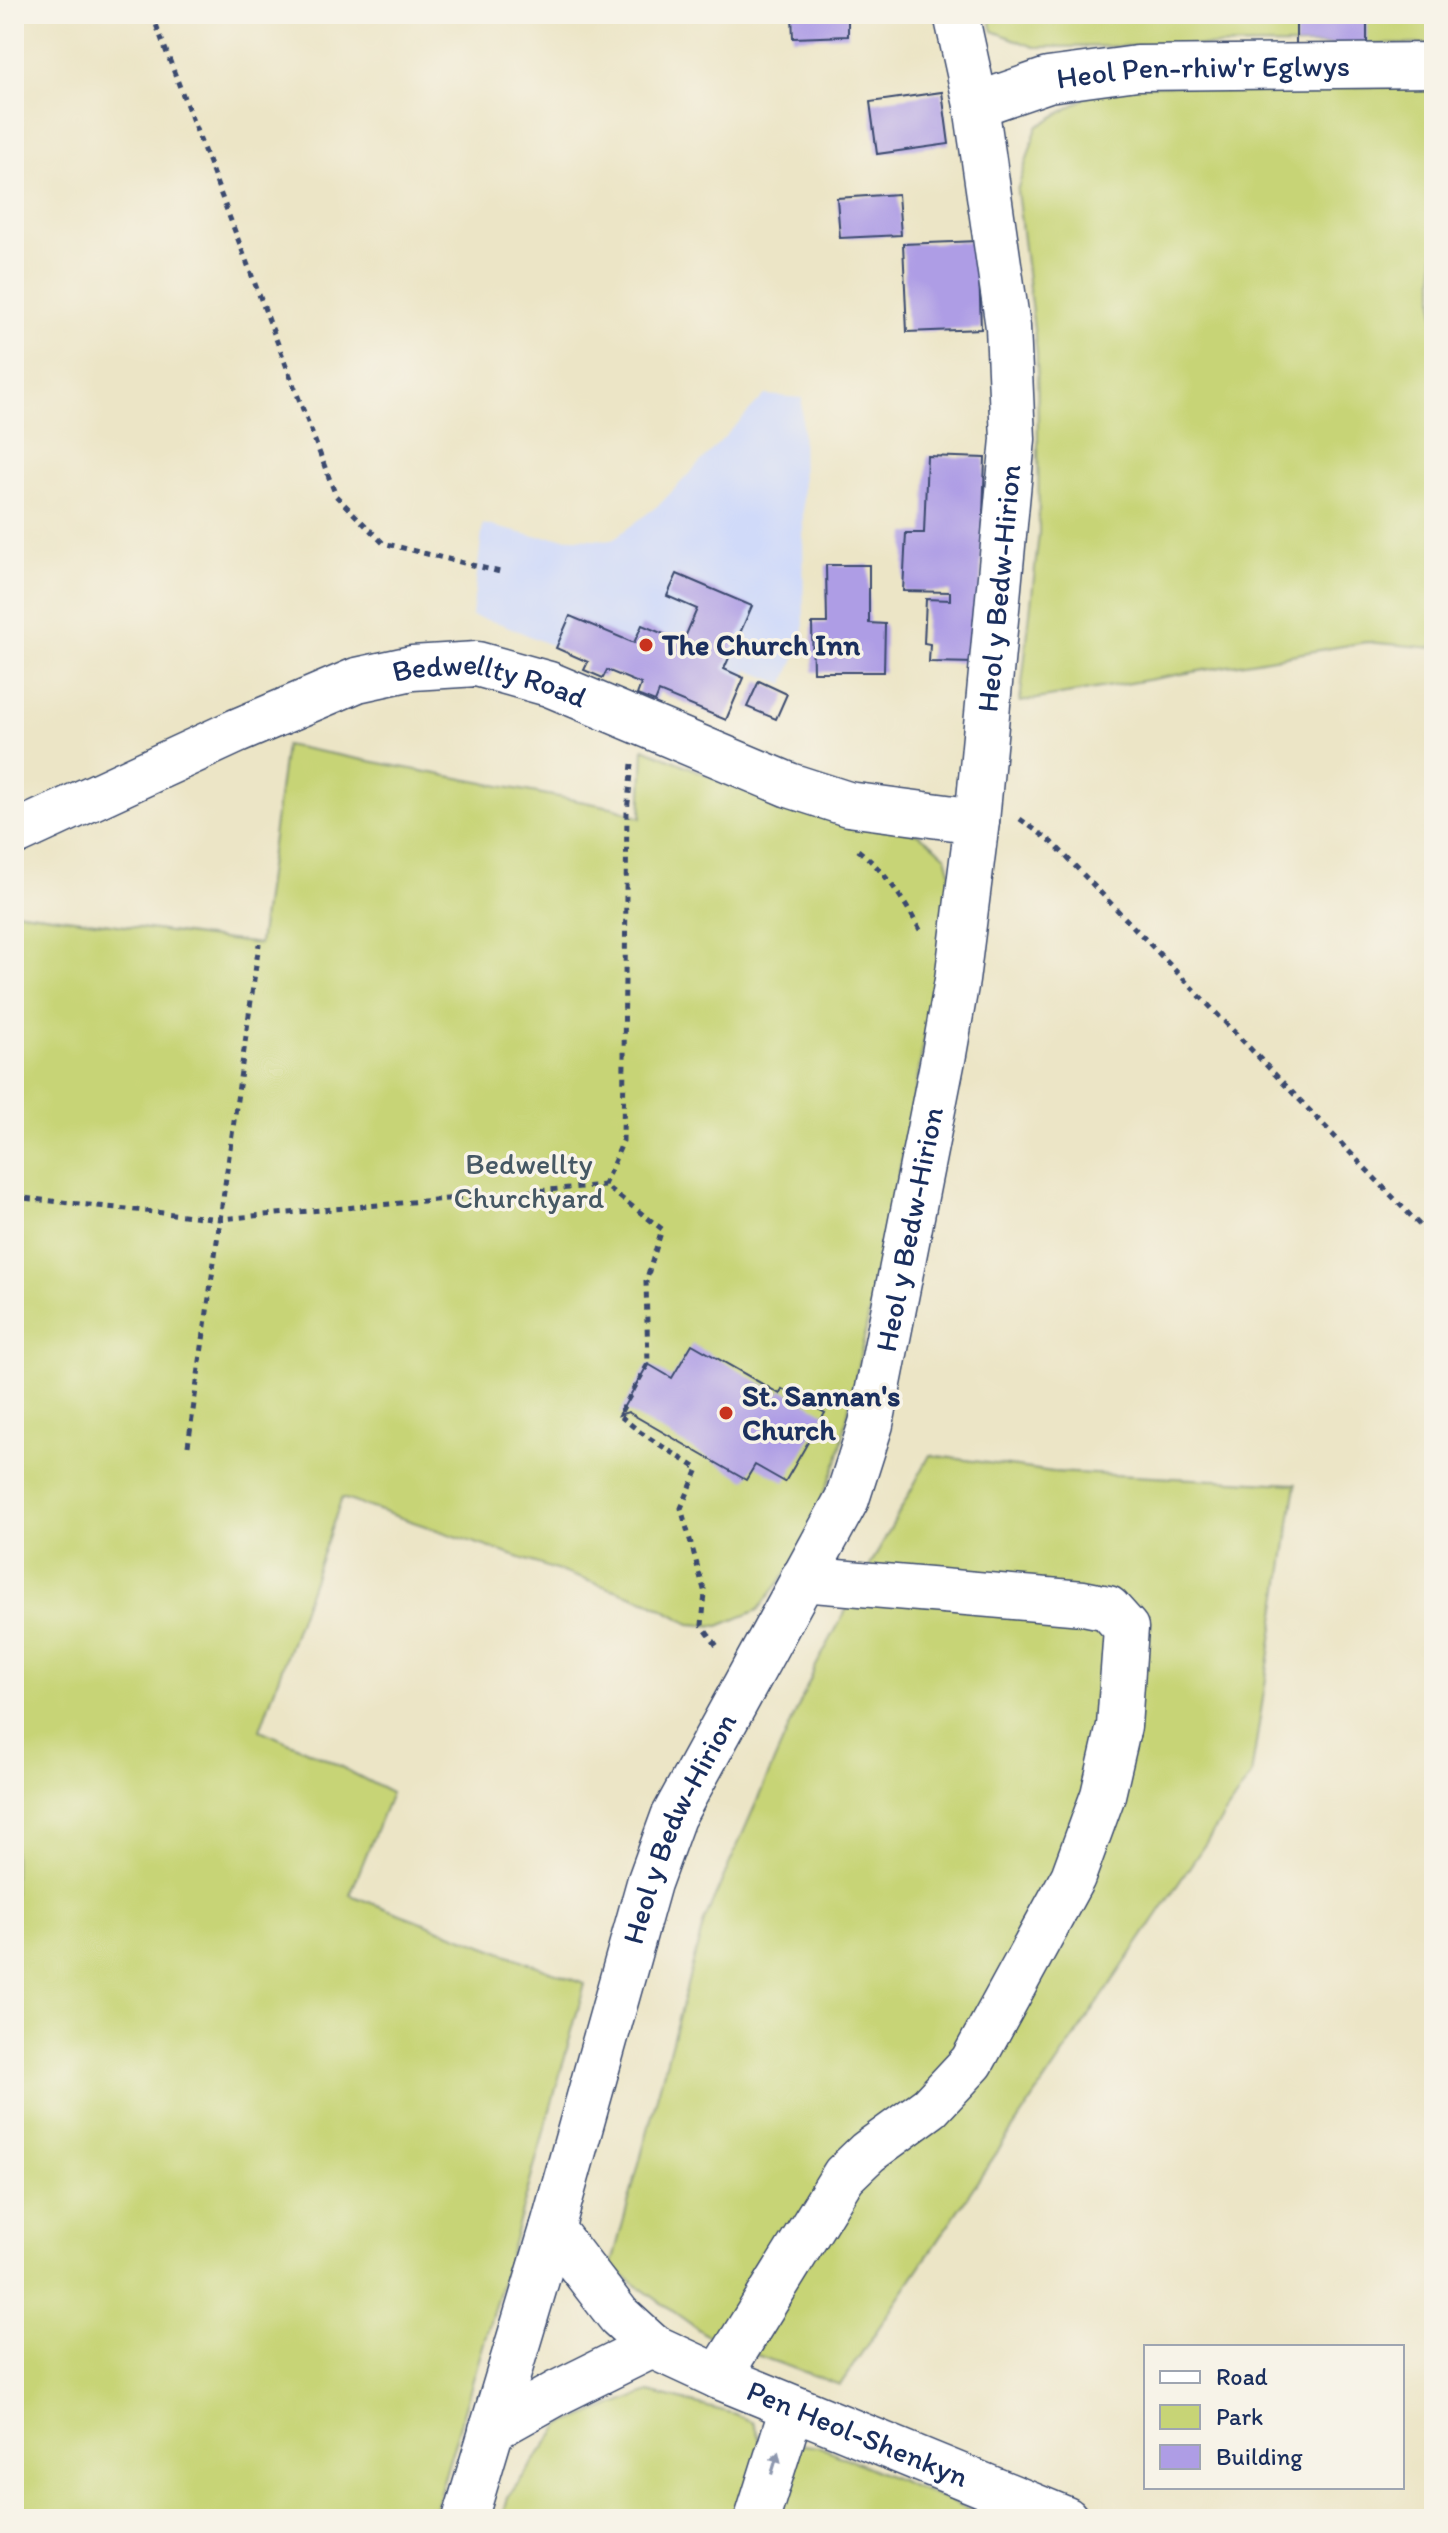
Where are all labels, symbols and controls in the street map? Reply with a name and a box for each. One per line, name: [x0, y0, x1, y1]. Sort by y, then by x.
street label: Heol Pen-rhiw'r Eglwys: [1054, 47, 1350, 97]
street label: Heol y Bedw-Hirion: [968, 463, 1029, 714]
place label: The Church Inn: [661, 626, 860, 663]
marker: The Church Inn: [637, 636, 655, 654]
street label: Bedwellty Road: [389, 645, 593, 716]
street label: Heol y Bedw-Hirion: [867, 1104, 951, 1355]
park label: Bedwellty Churchyard: [454, 1145, 605, 1216]
place label: St. Sannan's Church: [742, 1377, 900, 1448]
marker: St. Sannan's Church: [717, 1404, 735, 1422]
street label: Heol y Bedw-Hirion: [614, 1706, 744, 1948]
legend: [1144, 2345, 1404, 2489]
text: Road: [1216, 2362, 1268, 2391]
street label: Pen Heol-Shenkyn: [742, 2372, 974, 2495]
text: Park: [1216, 2402, 1263, 2431]
text: Building: [1216, 2442, 1303, 2471]
one-way arrow: [769, 2451, 782, 2475]

